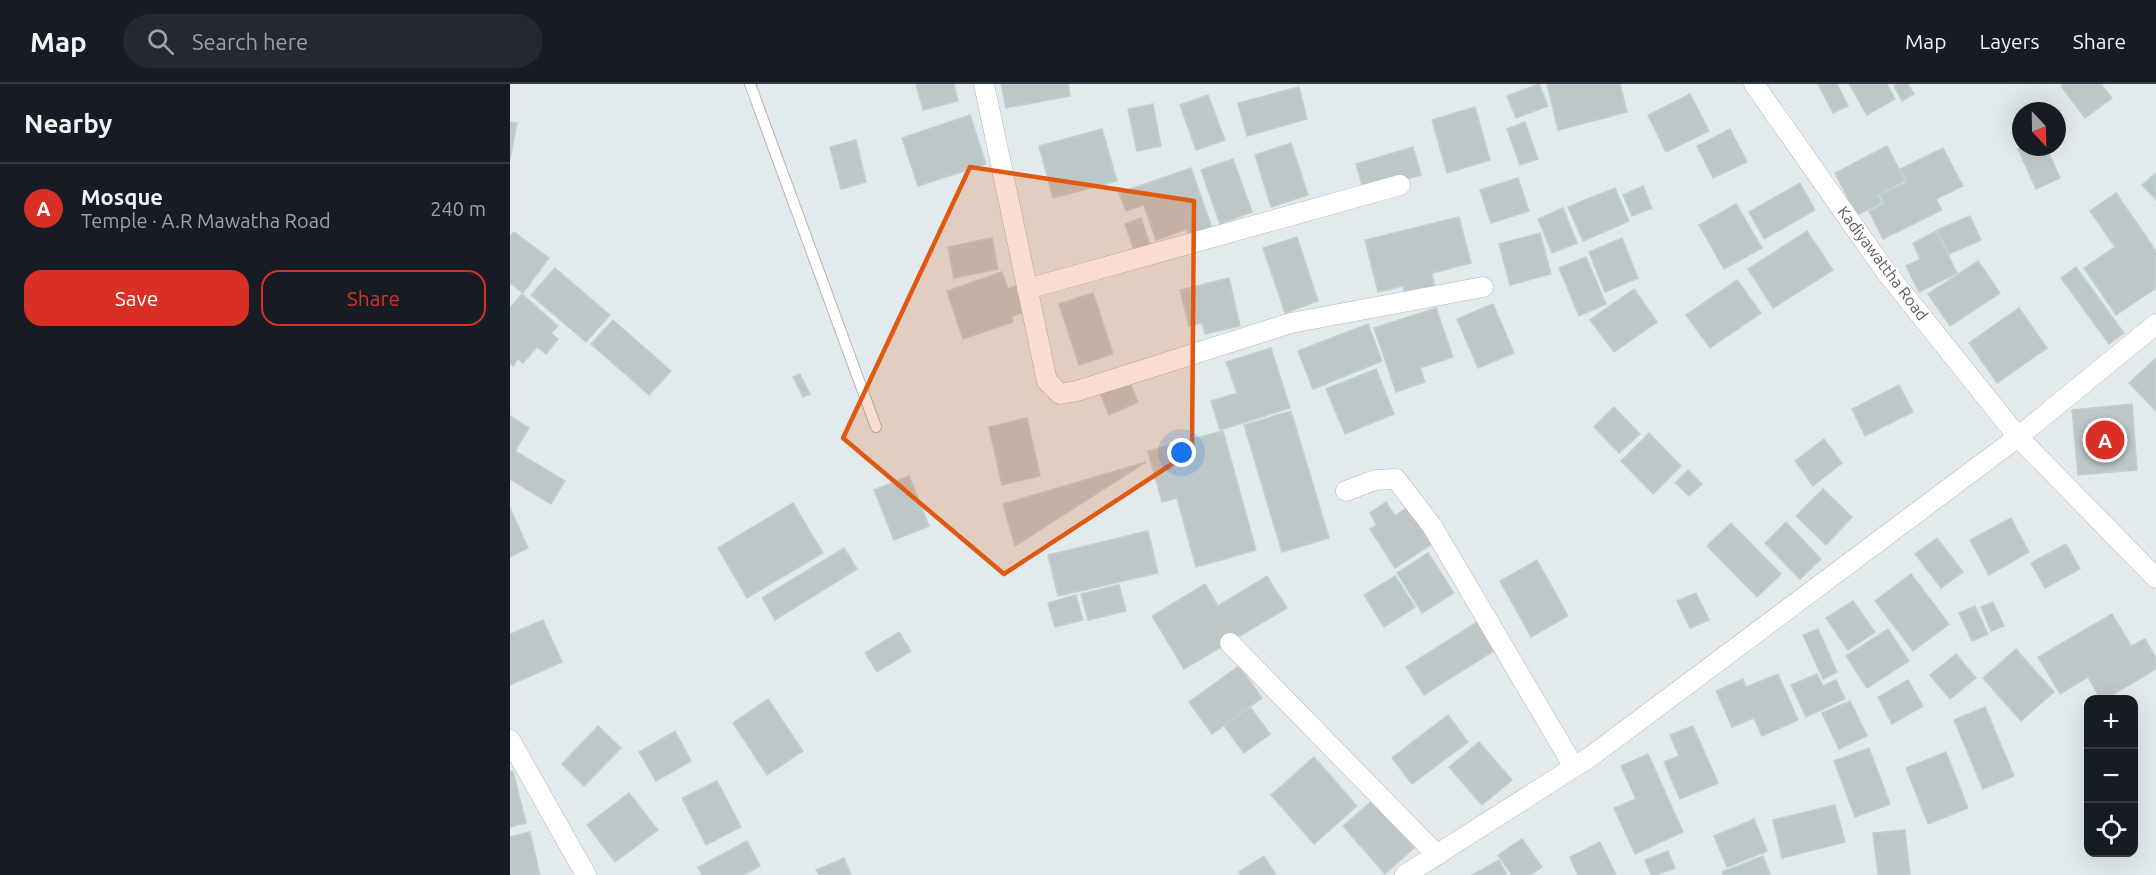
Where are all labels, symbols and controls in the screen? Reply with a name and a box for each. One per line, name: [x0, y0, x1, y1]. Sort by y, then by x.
search box: [123, 14, 543, 68]
icon: search: [144, 25, 177, 58]
text: Map: [30, 26, 87, 57]
text: Search here: [192, 29, 308, 54]
text: Map: [1905, 29, 1946, 53]
text: Layers: [1979, 29, 2040, 53]
text: Share: [2073, 29, 2126, 53]
north arrow: [2012, 102, 2066, 156]
text: Nearby: [24, 109, 112, 138]
text: Mosque: [81, 184, 163, 209]
text: A: [36, 197, 51, 220]
text: 240 m: [430, 197, 486, 220]
street label: Kadiyawattha Road: [1834, 202, 1932, 324]
text: Temple · A.R Mawatha Road: [81, 209, 331, 232]
button: Save: [24, 270, 249, 326]
button: Share: [261, 270, 486, 326]
pin: A: [2086, 418, 2124, 462]
your location: [1167, 438, 1196, 467]
map controls: [2084, 695, 2138, 857]
button: +: [2084, 695, 2138, 749]
button: −: [2084, 749, 2138, 803]
button: locate: [2084, 803, 2138, 857]

